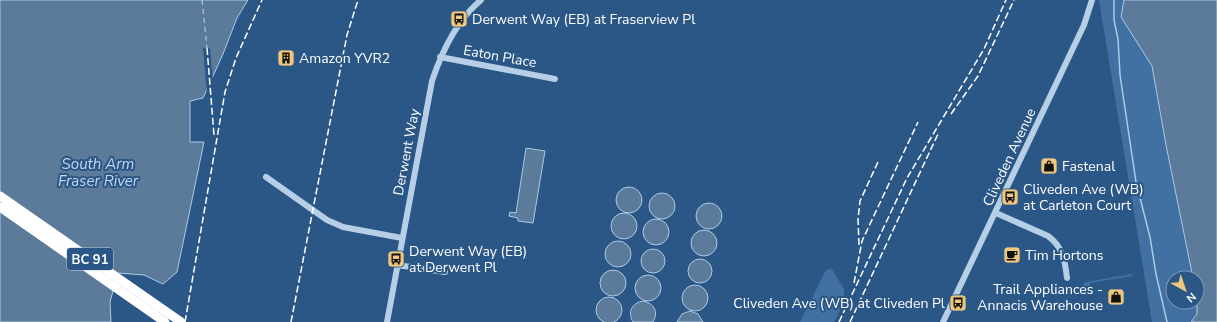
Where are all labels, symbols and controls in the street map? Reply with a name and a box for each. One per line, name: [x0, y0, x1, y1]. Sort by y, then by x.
bus stop icon: Derwent Way (EB) at Fraserview Pl: [449, 9, 469, 29]
place label: Derwent Way (EB) at Fraserview Pl: [472, 10, 696, 29]
street label: Eaton Place: [462, 41, 538, 72]
building icon: Amazon YVR2: [276, 48, 296, 68]
place label: Amazon YVR2: [299, 49, 390, 68]
street label: Cliveden Avenue: [978, 105, 1041, 209]
street label: Derwent Way: [389, 106, 424, 197]
water label: South Arm Fraser River: [58, 154, 139, 191]
shop icon: Fastenal: [1039, 156, 1059, 176]
place label: Fastenal: [1062, 157, 1116, 176]
place label: Cliveden Ave (WB) at Carleton Court: [1023, 180, 1144, 215]
bus stop icon: Cliveden Ave (WB) at Carleton Court: [1000, 187, 1020, 207]
place label: Derwent Way (EB) at Derwent Pl: [409, 242, 527, 277]
cafe icon: Tim Hortons: [1002, 245, 1022, 265]
place label: Tim Hortons: [1025, 246, 1104, 265]
road number: BC 91: [67, 248, 113, 270]
bus stop icon: Derwent Way (EB) at Derwent Pl: [386, 249, 406, 269]
north arrow: [1165, 270, 1205, 310]
place label: Trail Appliances - Annacis Warehouse: [977, 280, 1103, 315]
shop icon: Trail Appliances - Annacis Warehouse: [1106, 287, 1126, 307]
text: N: [1183, 289, 1199, 306]
bus stop icon: Cliveden Ave (WB) at Cliveden Pl: [948, 293, 968, 313]
place label: Cliveden Ave (WB) at Cliveden Pl: [733, 294, 946, 313]

